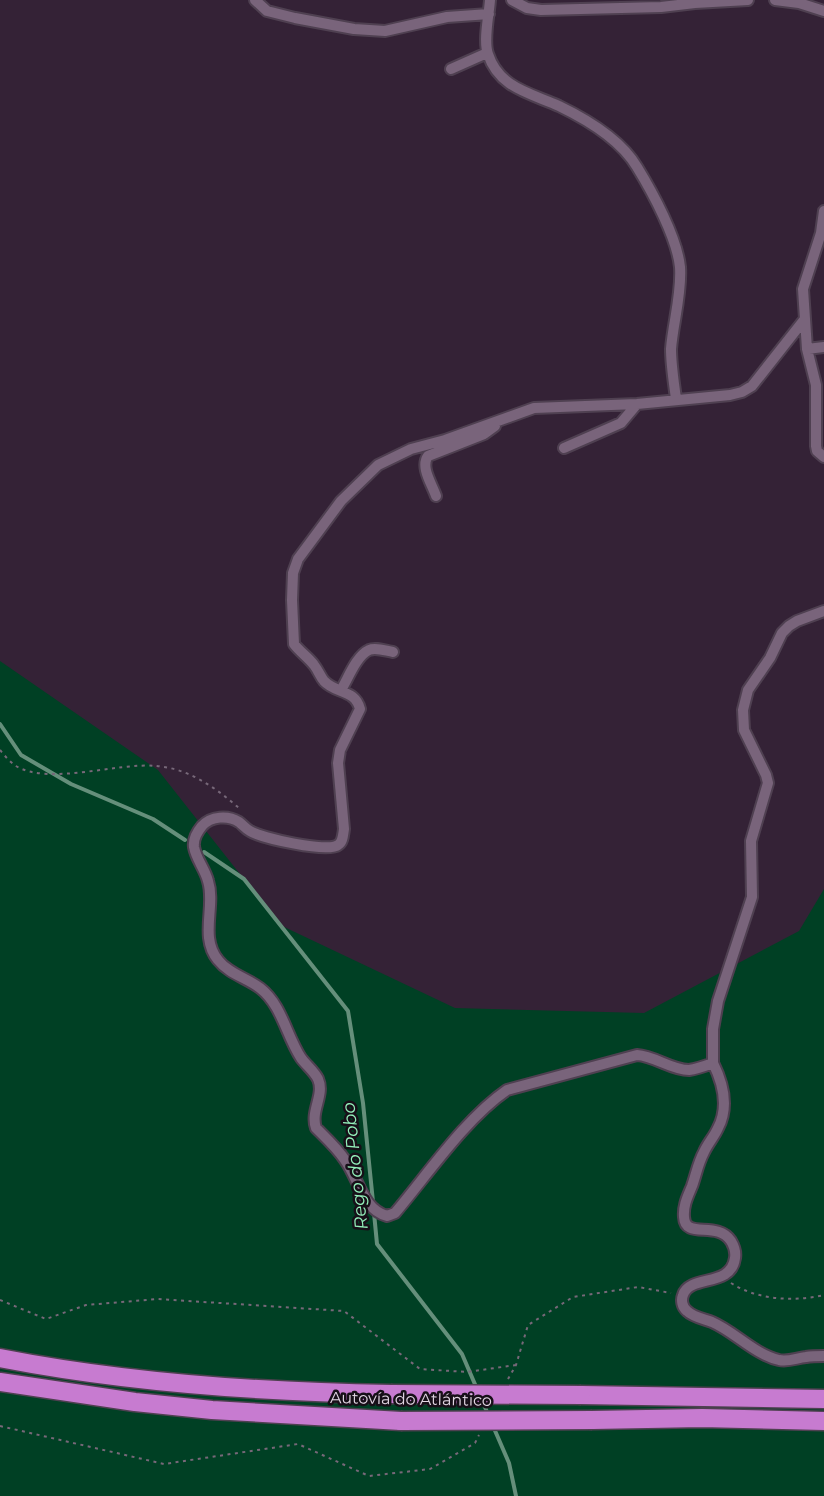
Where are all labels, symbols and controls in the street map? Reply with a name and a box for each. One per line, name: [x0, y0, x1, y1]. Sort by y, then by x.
water label: Rego do Pobo: [337, 1101, 373, 1231]
street label: Autovía do Atlántico: [330, 1388, 492, 1410]

